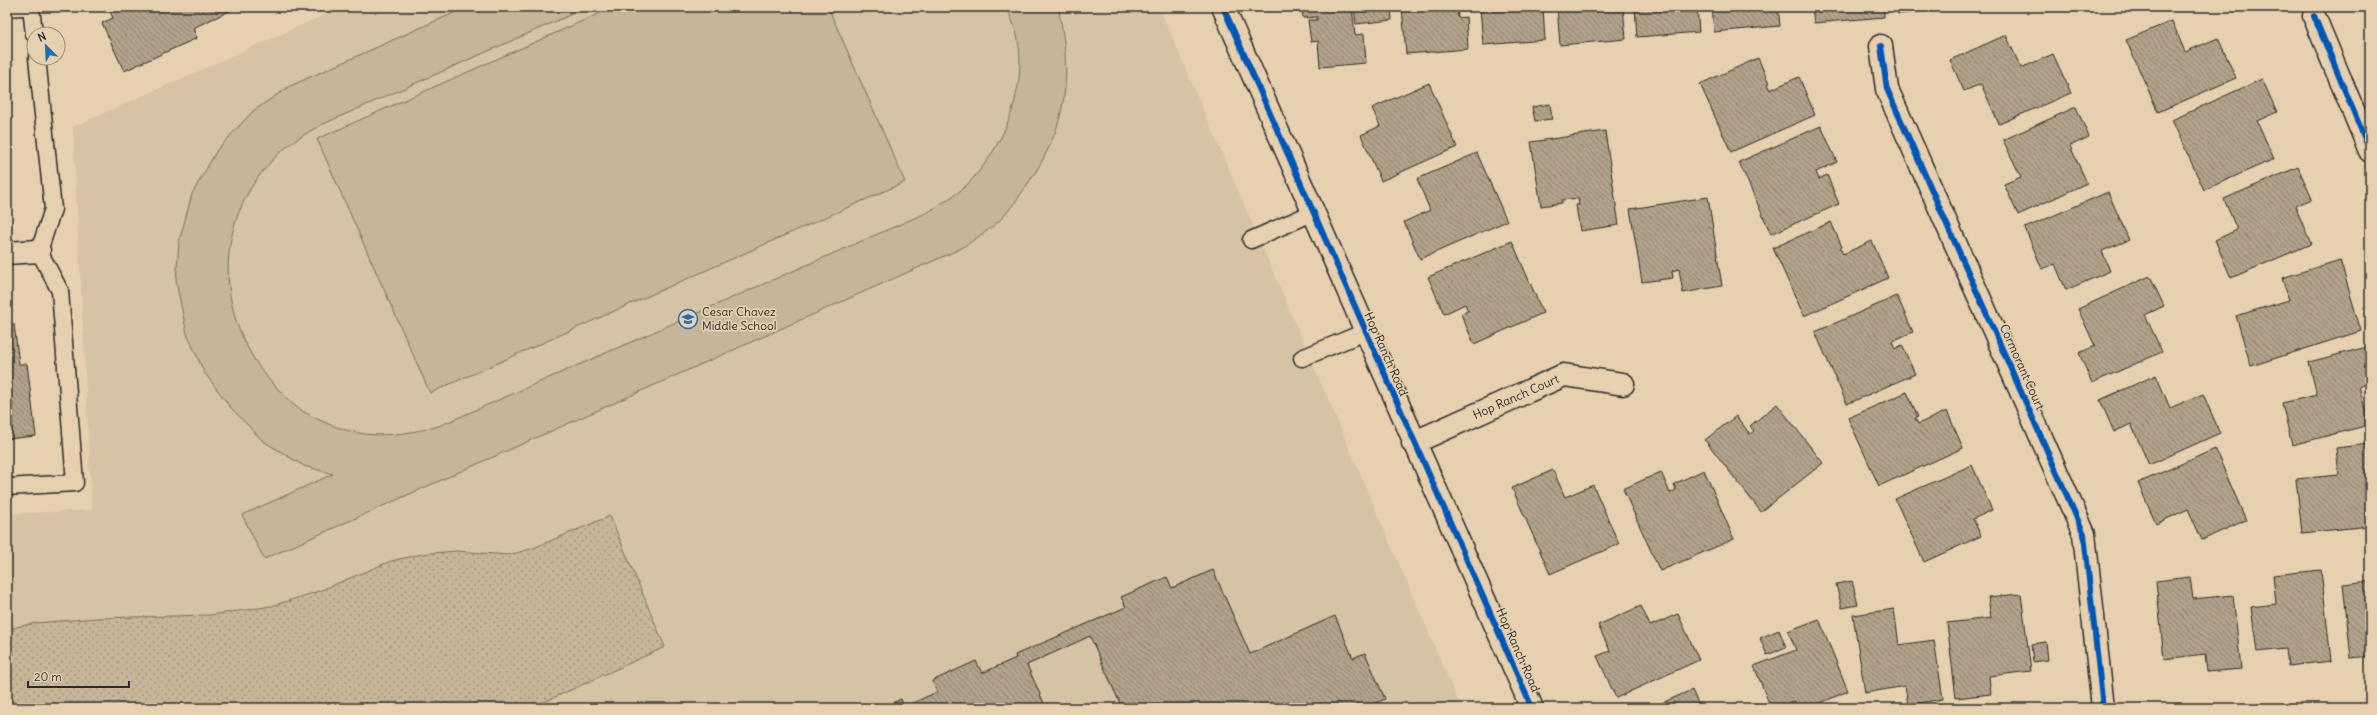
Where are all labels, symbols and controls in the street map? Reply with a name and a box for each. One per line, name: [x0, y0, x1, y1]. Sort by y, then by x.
north arrow: [26, 26, 66, 66]
text: N: [36, 29, 48, 45]
place label: Cesar Chavez Middle School: [702, 304, 776, 333]
school or university icon: Cesar Chavez Middle School: [677, 308, 699, 330]
street label: Hop Ranch Road: [1361, 309, 1412, 398]
street label: Cormorant Court: [1997, 321, 2048, 412]
street label: Hop Ranch Court: [1470, 371, 1561, 422]
street label: Hop Ranch Road: [1493, 605, 1544, 694]
scale bar: [28, 663, 129, 689]
text: 20 m: [34, 669, 62, 684]

